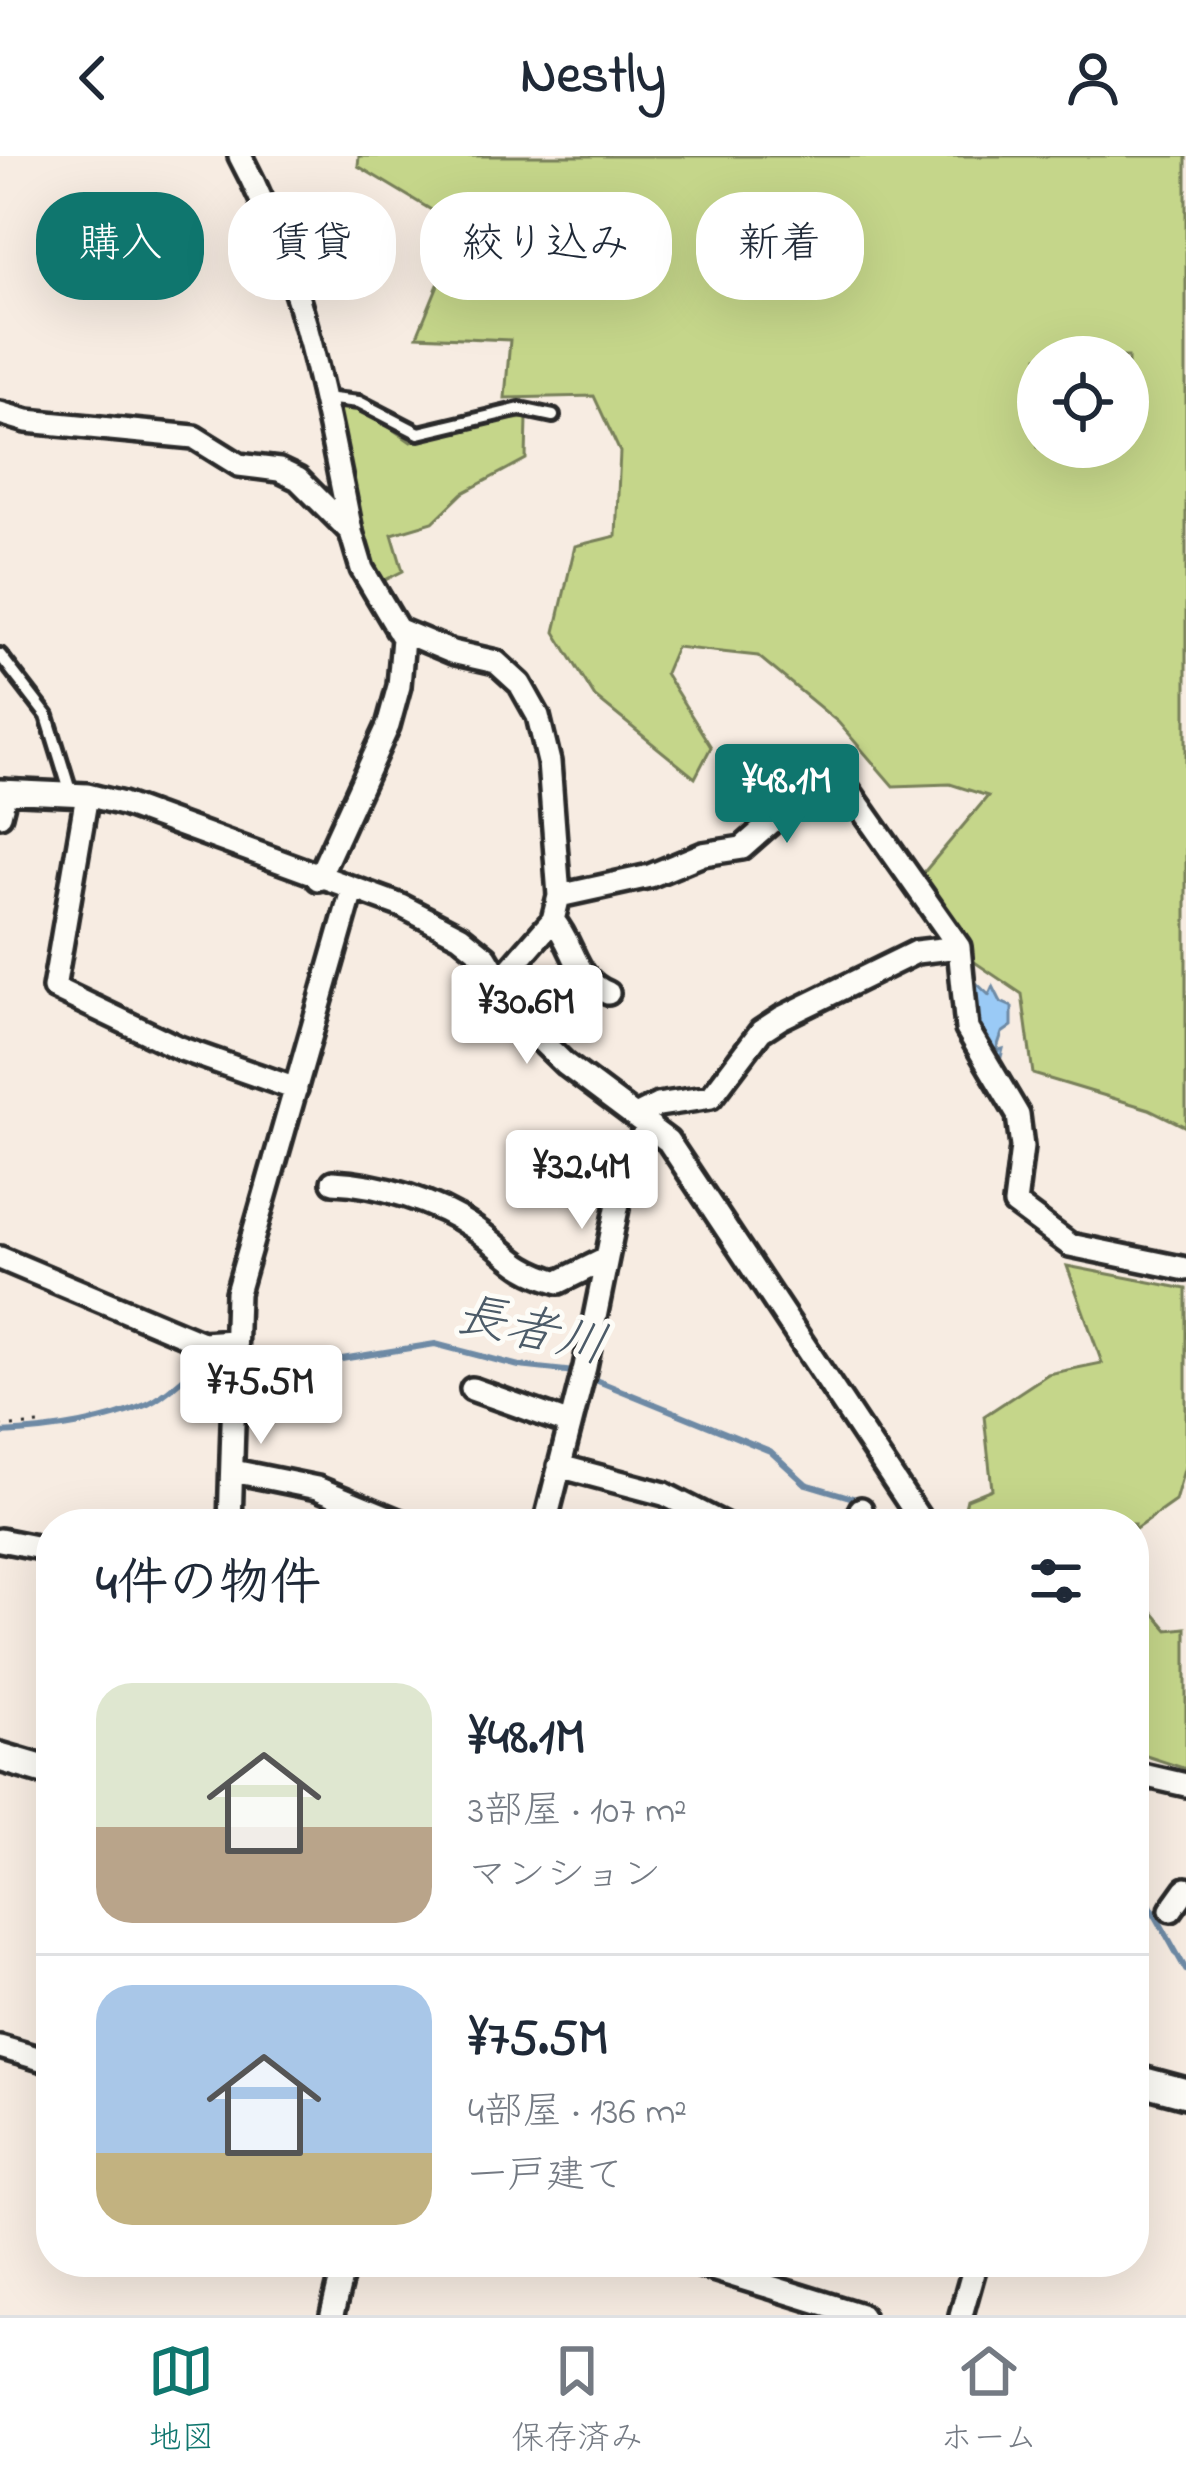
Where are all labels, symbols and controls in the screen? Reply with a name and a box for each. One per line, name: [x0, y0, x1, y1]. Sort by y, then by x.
text: Nestly: [520, 39, 666, 117]
icon: back: [60, 45, 126, 111]
icon: person: [1060, 45, 1126, 111]
chip: 購入: [36, 192, 204, 300]
chip: 賃貸: [228, 192, 396, 300]
chip: 絞り込み: [420, 192, 672, 300]
chip: 新着: [696, 192, 864, 300]
map controls: [1017, 336, 1149, 468]
button: locate: [1017, 336, 1149, 468]
pin: ¥48.1M: [689, 744, 885, 846]
text: ¥48.1M: [742, 754, 832, 811]
pin: ¥30.6M: [429, 965, 625, 1067]
text: ¥30.6M: [479, 975, 575, 1032]
pin: ¥32.4M: [484, 1130, 680, 1232]
text: ¥32.4M: [533, 1140, 631, 1197]
water label: 長者川: [448, 1279, 614, 1387]
pin: ¥75.5M: [163, 1345, 359, 1447]
text: ¥75.5M: [207, 1355, 315, 1412]
text: 4件の物件: [96, 1548, 321, 1623]
icon: filters: [1023, 1548, 1089, 1614]
text: ¥48.1M: [468, 1702, 586, 1777]
icon: home: [192, 1731, 336, 1875]
text: 3部屋 · 107 m²: [468, 1784, 687, 1841]
text: マンション: [468, 1848, 661, 1905]
text: ¥75.5M: [468, 2003, 609, 2078]
icon: home: [192, 2033, 336, 2177]
text: 4部屋 · 136 m²: [468, 2085, 687, 2142]
text: 一戸建て: [468, 2149, 624, 2206]
tab: 地図: [148, 2338, 214, 2464]
tab: 保存済み: [511, 2338, 643, 2464]
tab: ホーム: [940, 2338, 1038, 2464]

